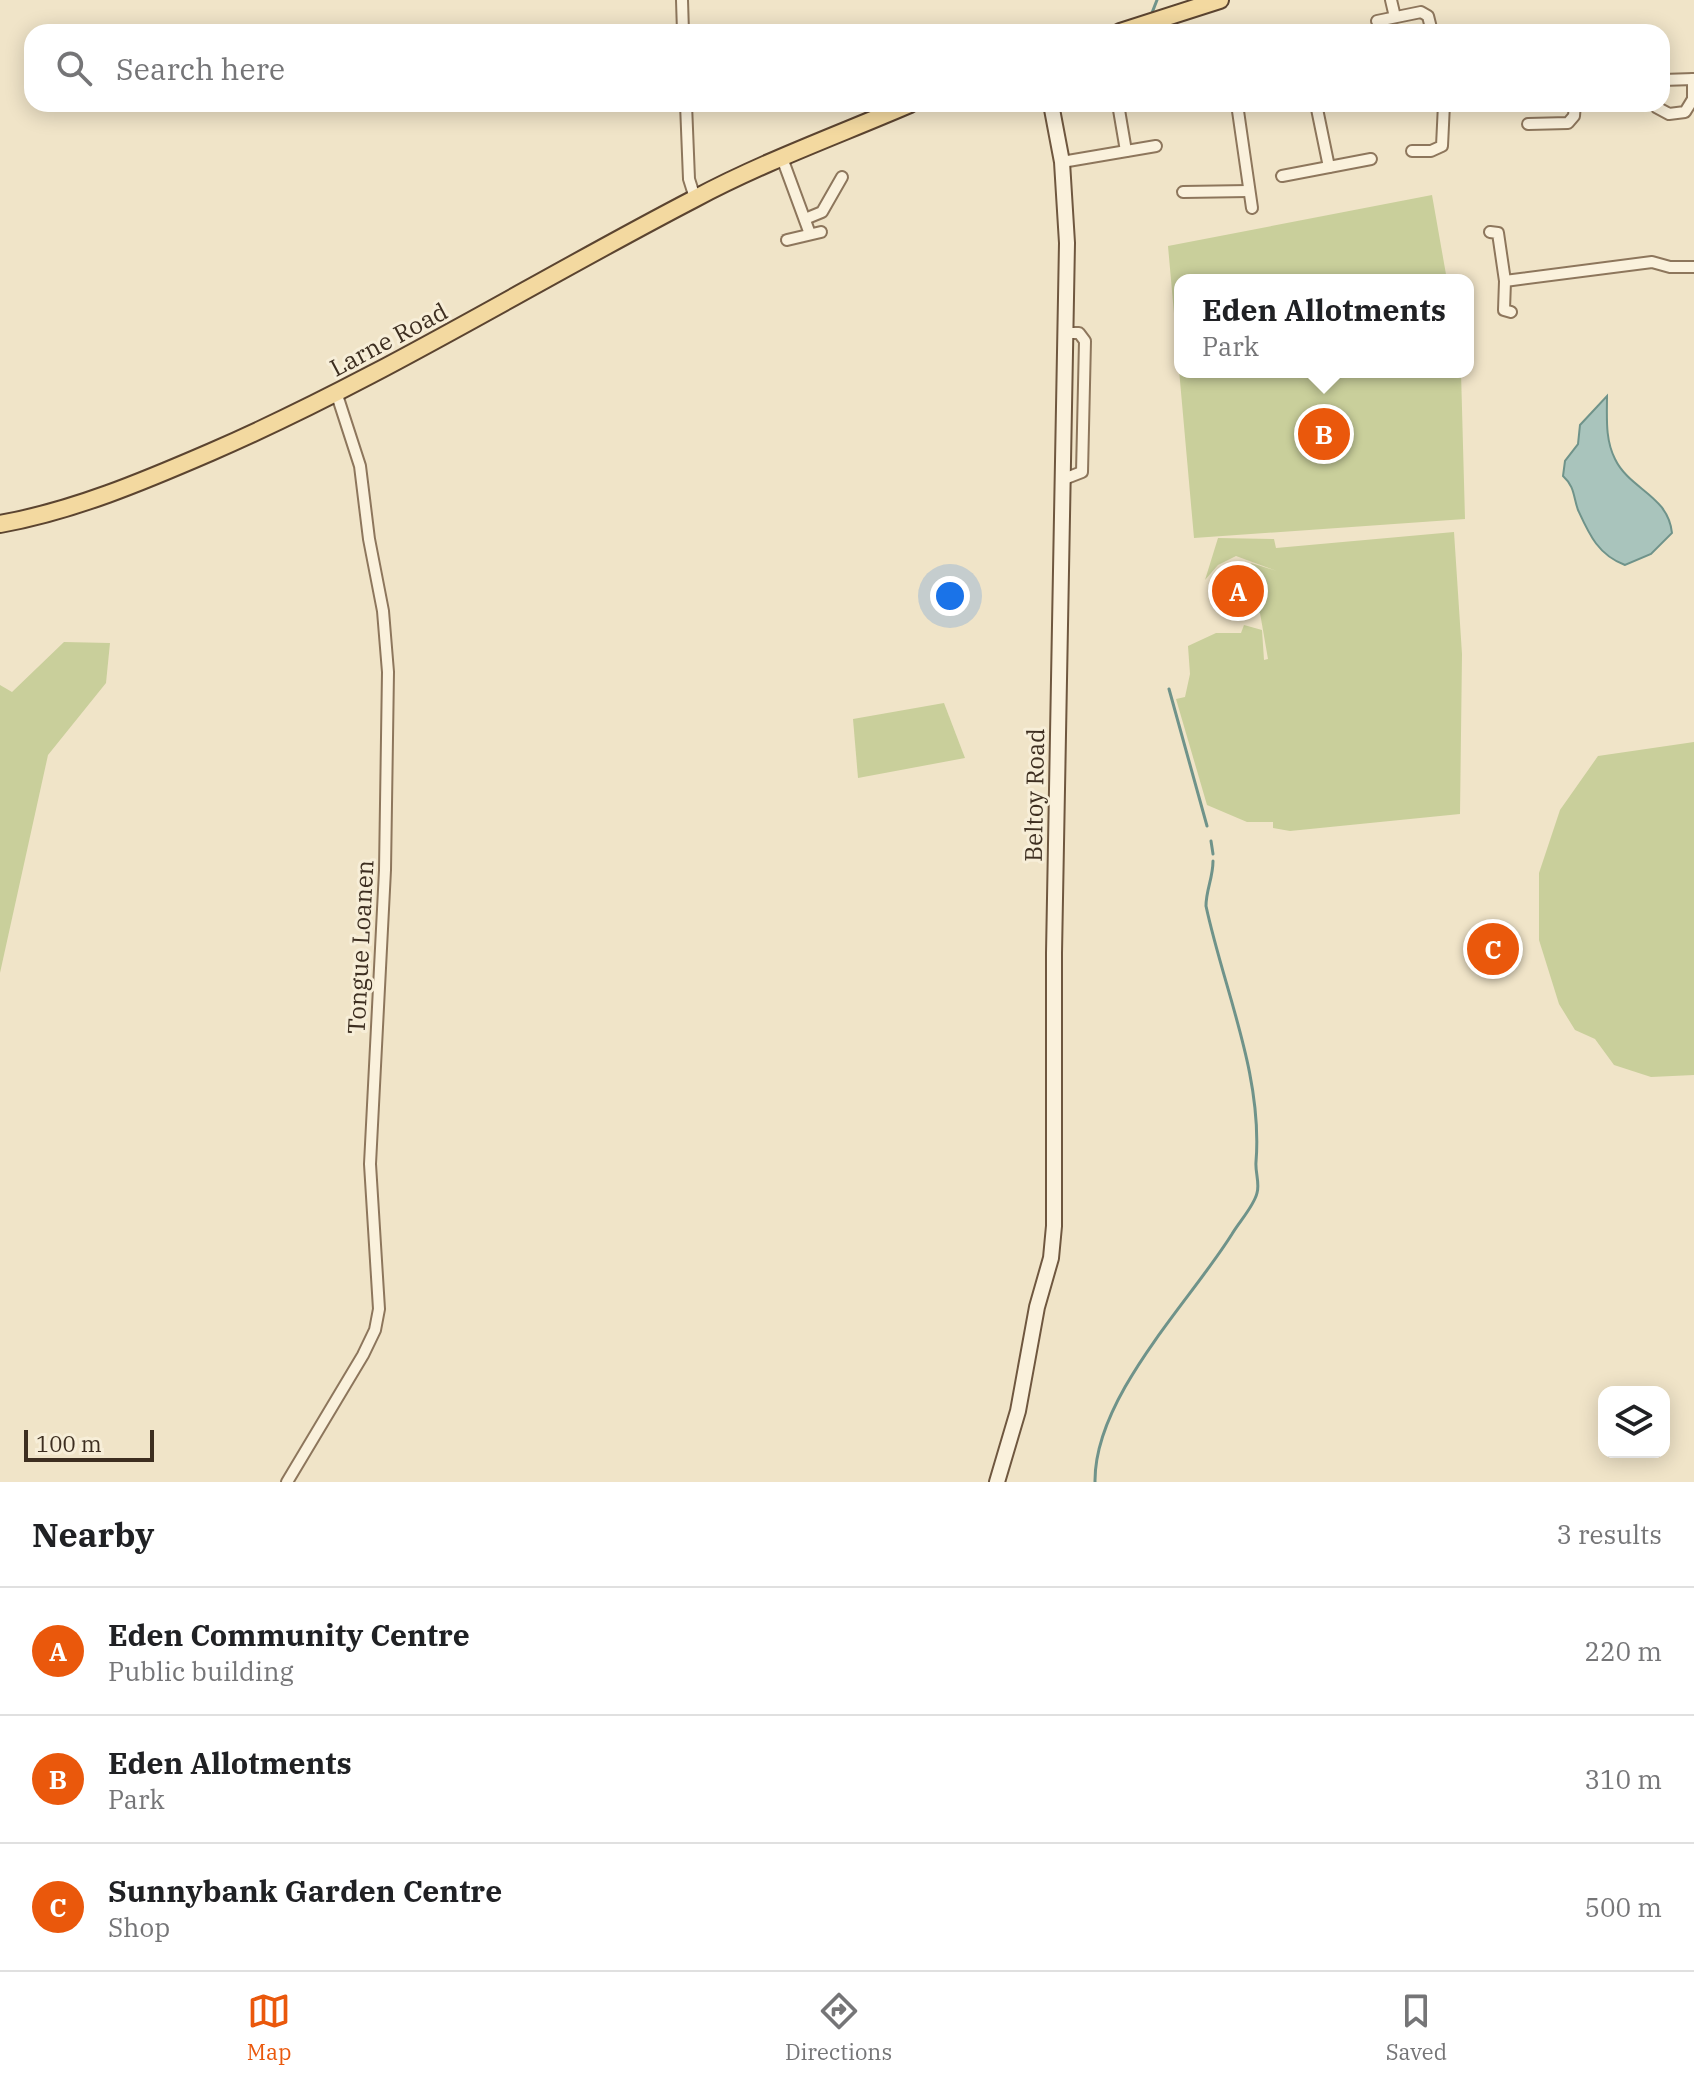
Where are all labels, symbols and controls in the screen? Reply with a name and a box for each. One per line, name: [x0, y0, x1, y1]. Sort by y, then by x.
search box: [24, 24, 1670, 112]
icon: search: [52, 46, 96, 90]
text: Search here: [116, 49, 285, 88]
popup: [1174, 274, 1474, 378]
text: Eden Allotments: [1202, 290, 1446, 329]
street label: Larne Road: [324, 295, 453, 384]
text: Park: [1202, 329, 1259, 363]
pin: B: [1298, 404, 1350, 464]
pin: A: [1212, 561, 1264, 621]
your location: [930, 576, 970, 616]
street label: Beltoy Road: [1017, 728, 1051, 862]
street label: Tongue Loanen: [339, 859, 381, 1035]
pin: C: [1467, 919, 1519, 979]
map controls: [1598, 1386, 1670, 1458]
button: layers: [1598, 1386, 1670, 1458]
scale bar: [24, 1426, 154, 1462]
text: 100 m: [36, 1429, 102, 1458]
text: Nearby: [32, 1512, 154, 1556]
text: 3 results: [1556, 1517, 1662, 1551]
text: Eden Community Centre: [108, 1615, 470, 1654]
text: A: [49, 1634, 67, 1668]
text: 220 m: [1584, 1634, 1662, 1668]
text: Public building: [108, 1654, 294, 1688]
text: Eden Allotments: [108, 1743, 352, 1782]
text: B: [49, 1762, 67, 1796]
text: 310 m: [1584, 1762, 1662, 1796]
text: Park: [108, 1782, 165, 1816]
text: Sunnybank Garden Centre: [108, 1871, 502, 1910]
text: C: [49, 1890, 67, 1924]
text: 500 m: [1584, 1890, 1662, 1924]
text: Shop: [108, 1910, 170, 1944]
tab: Map: [247, 1989, 291, 2066]
tab: Directions: [785, 1989, 892, 2066]
tab: Saved: [1386, 1989, 1447, 2066]

